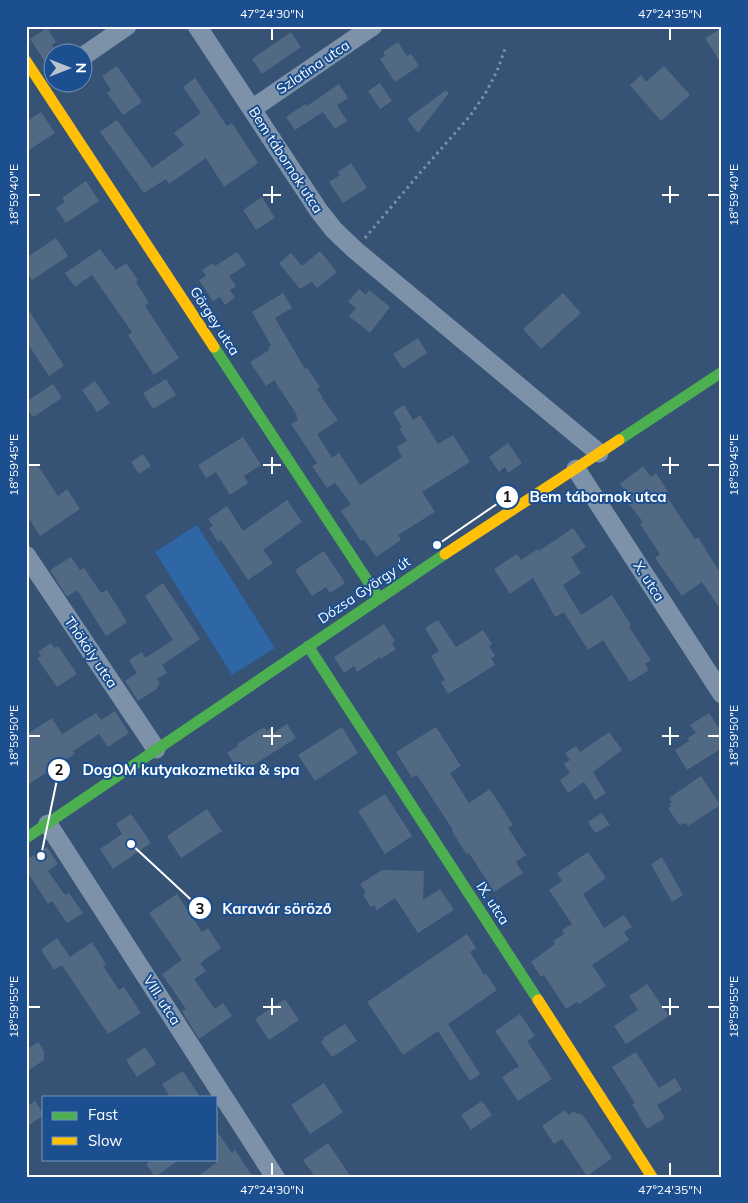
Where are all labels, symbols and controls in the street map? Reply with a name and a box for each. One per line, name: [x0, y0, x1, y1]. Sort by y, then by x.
text: 47°24'30"N: [240, 6, 304, 21]
text: 47°24'35"N: [638, 6, 702, 21]
street label: Szlatina utca: [273, 36, 353, 98]
north arrow: [42, 42, 92, 92]
text: N: [72, 63, 90, 73]
street label: Bem tábornok utca: [245, 103, 327, 217]
text: 18°59'40"E: [6, 164, 21, 226]
text: 18°59'40"E: [726, 164, 741, 226]
street label: Görgey utca: [186, 283, 244, 359]
text: 18°59'45"E: [6, 434, 21, 496]
text: 18°59'45"E: [726, 434, 741, 496]
callout: Bem tábornok utca: [494, 482, 676, 512]
text: 1: [502, 487, 512, 506]
text: Bem tábornok utca: [530, 487, 666, 506]
street label: Dózsa György út: [314, 552, 414, 628]
street label: X. utca: [629, 558, 669, 604]
street label: Thököly utca: [61, 613, 121, 691]
text: 18°59'50"E: [6, 705, 21, 767]
text: 18°59'50"E: [726, 705, 741, 767]
callout: DogOM kutyakozmetika & spa: [47, 755, 309, 785]
text: 2: [54, 760, 64, 779]
text: DogOM kutyakozmetika & spa: [82, 760, 300, 779]
street label: IX. utca: [472, 878, 514, 928]
callout: Karavár söröző: [187, 893, 342, 923]
text: 3: [195, 899, 205, 918]
text: Karavár söröző: [222, 899, 332, 918]
street label: VIII. utca: [139, 972, 185, 1028]
text: 18°59'55"E: [6, 976, 21, 1038]
text: 18°59'55"E: [726, 976, 741, 1038]
legend: [42, 1096, 218, 1160]
text: Fast: [88, 1105, 118, 1124]
text: Slow: [88, 1131, 122, 1150]
text: 47°24'30"N: [240, 1182, 304, 1197]
text: 47°24'35"N: [638, 1182, 702, 1197]

